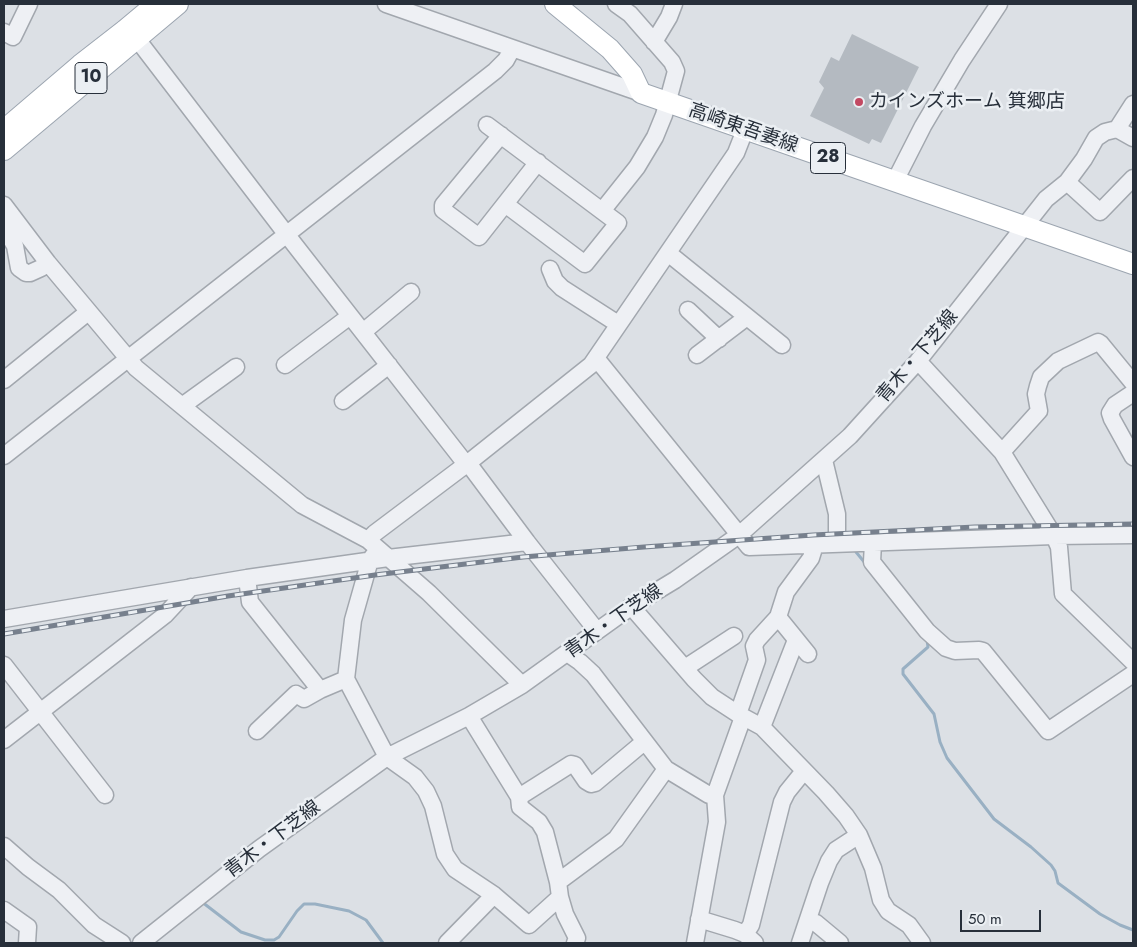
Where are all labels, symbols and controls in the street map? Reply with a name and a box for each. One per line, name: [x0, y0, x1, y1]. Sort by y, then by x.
road number: 10: [75, 62, 107, 94]
place label: カインズホーム 箕郷店: [869, 91, 1065, 113]
marker: カインズホーム 箕郷店: [853, 96, 865, 108]
street label: 高崎東吾妻線: [685, 100, 801, 158]
road number: 28: [810, 142, 846, 174]
street label: 青木・下芝線: [873, 306, 963, 408]
street label: 青木・下芝線: [561, 580, 667, 664]
street label: 青木・下芝線: [221, 797, 325, 883]
scale bar: [962, 900, 1043, 932]
text: 50 m: [968, 908, 1002, 930]

